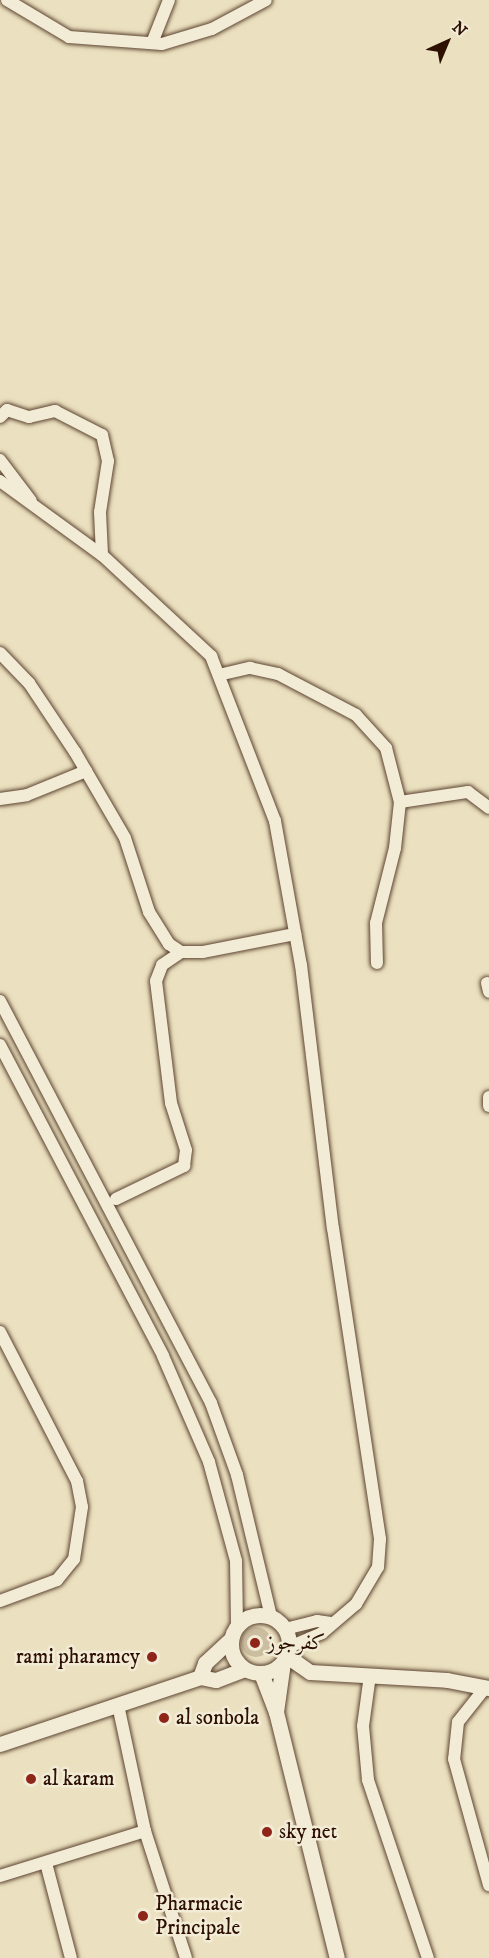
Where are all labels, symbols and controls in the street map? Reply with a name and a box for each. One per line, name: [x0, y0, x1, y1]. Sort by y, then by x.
north arrow: [417, 12, 477, 72]
text: N: [448, 17, 471, 41]
place label: كفرجوز: [267, 1630, 325, 1656]
marker: كفرجوز: [248, 1636, 262, 1650]
place label: rami pharamcy: [16, 1644, 140, 1670]
marker: rami pharamcy: [145, 1650, 159, 1664]
place label: al sonbola: [176, 1705, 259, 1731]
marker: al sonbola: [157, 1711, 171, 1725]
place label: al karam: [43, 1766, 115, 1792]
marker: al karam: [24, 1772, 38, 1786]
place label: sky net: [279, 1819, 337, 1845]
marker: sky net: [260, 1825, 274, 1839]
place label: Pharmacie Principale: [155, 1891, 243, 1941]
marker: Pharmacie Principale: [136, 1909, 150, 1923]

